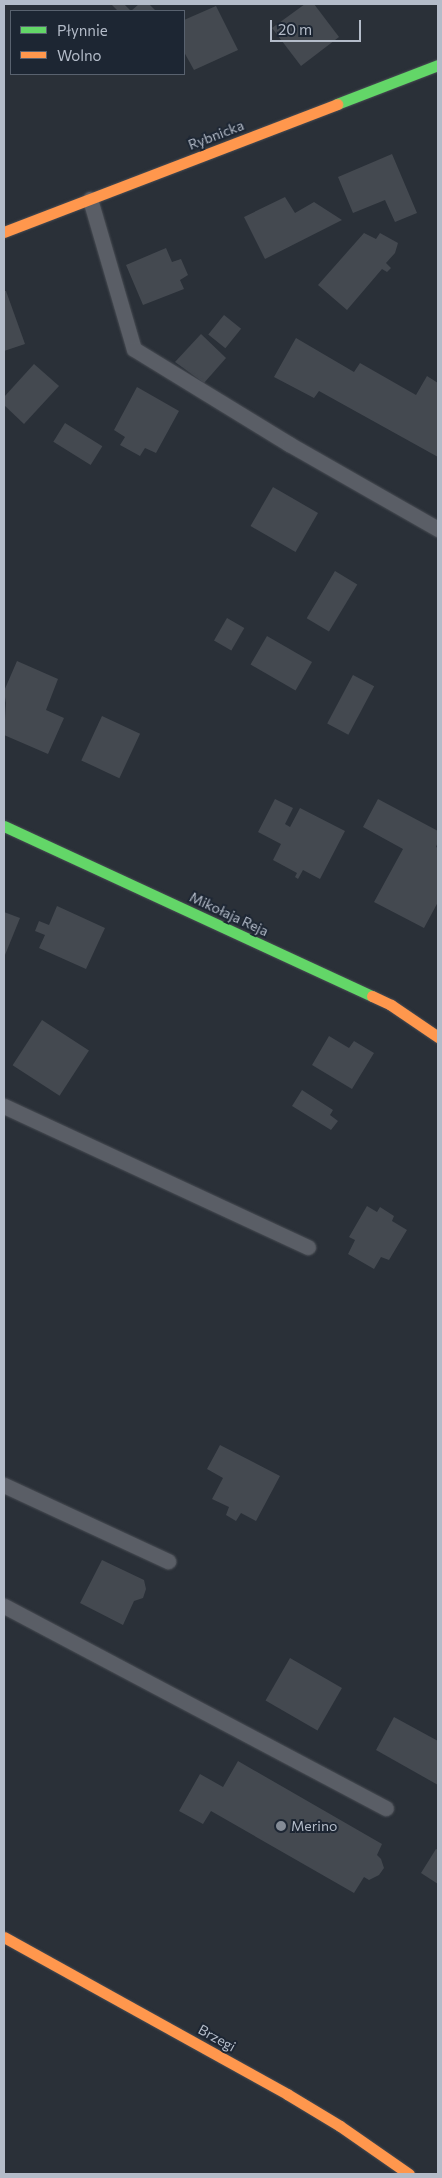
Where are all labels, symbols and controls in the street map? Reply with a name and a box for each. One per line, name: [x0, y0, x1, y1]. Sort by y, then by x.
legend: [10, 10, 185, 75]
scale bar: [272, 10, 363, 42]
text: 20 m: [278, 20, 312, 38]
text: Płynnie: [57, 21, 108, 39]
text: Wolno: [57, 46, 102, 64]
street label: Rybnicka: [186, 117, 246, 153]
street label: Mikołaja Reja: [187, 888, 271, 940]
place label: Merino: [291, 1818, 337, 1834]
marker: Merino: [275, 1820, 287, 1832]
street label: Brzegi: [195, 2021, 239, 2055]

